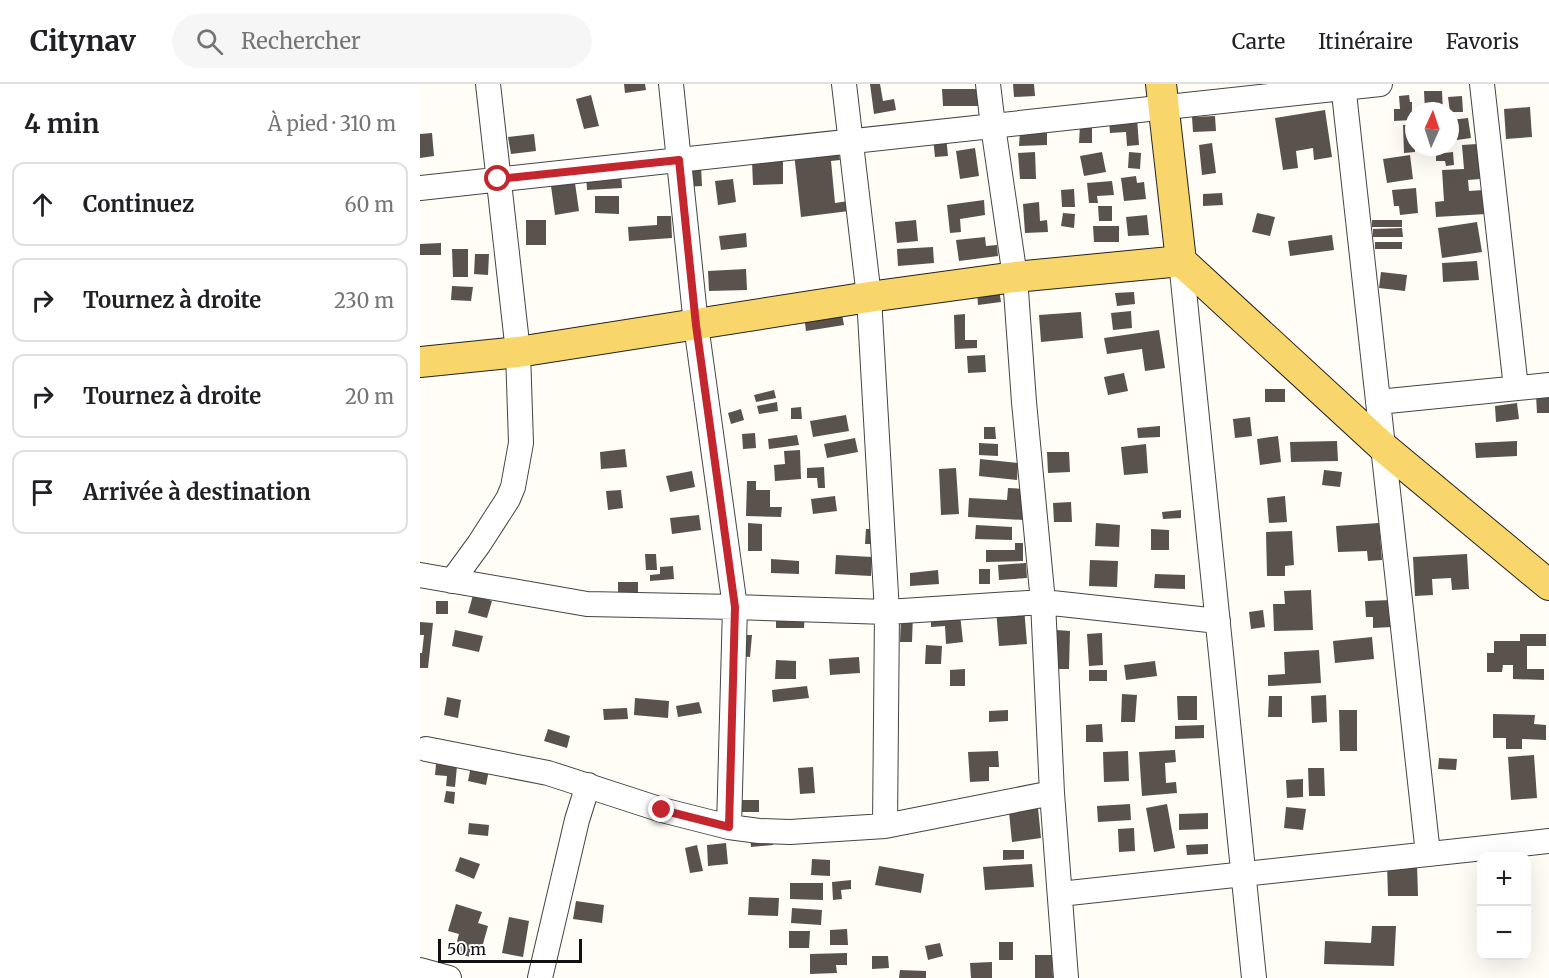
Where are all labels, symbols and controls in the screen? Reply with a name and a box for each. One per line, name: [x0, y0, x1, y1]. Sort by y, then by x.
search box: [172, 14, 592, 68]
text: Citynav: [30, 23, 136, 59]
icon: search: [193, 25, 226, 58]
text: Rechercher: [241, 27, 361, 55]
text: Carte: [1232, 28, 1285, 55]
text: Itinéraire: [1318, 28, 1413, 55]
text: Favoris: [1446, 28, 1519, 55]
north arrow: [1405, 102, 1459, 156]
text: 4 min: [24, 107, 99, 140]
text: À pied · 310 m: [268, 111, 396, 136]
route start: [484, 165, 510, 191]
icon: ahead: [26, 188, 59, 221]
text: Continuez: [83, 190, 194, 218]
text: 60 m: [344, 192, 394, 217]
icon: right: [26, 284, 59, 317]
text: Tournez à droite: [83, 286, 261, 314]
text: 230 m: [334, 288, 394, 313]
icon: right: [26, 380, 59, 413]
text: Tournez à droite: [83, 382, 261, 410]
text: 20 m: [345, 384, 394, 409]
icon: arrive: [26, 476, 59, 509]
text: Arrivée à destination: [83, 478, 311, 506]
route end: [648, 796, 674, 822]
map controls: [1477, 852, 1531, 960]
button: +: [1477, 852, 1531, 906]
button: −: [1477, 906, 1531, 960]
scale bar: [438, 936, 582, 964]
text: 50 m: [447, 939, 486, 959]

